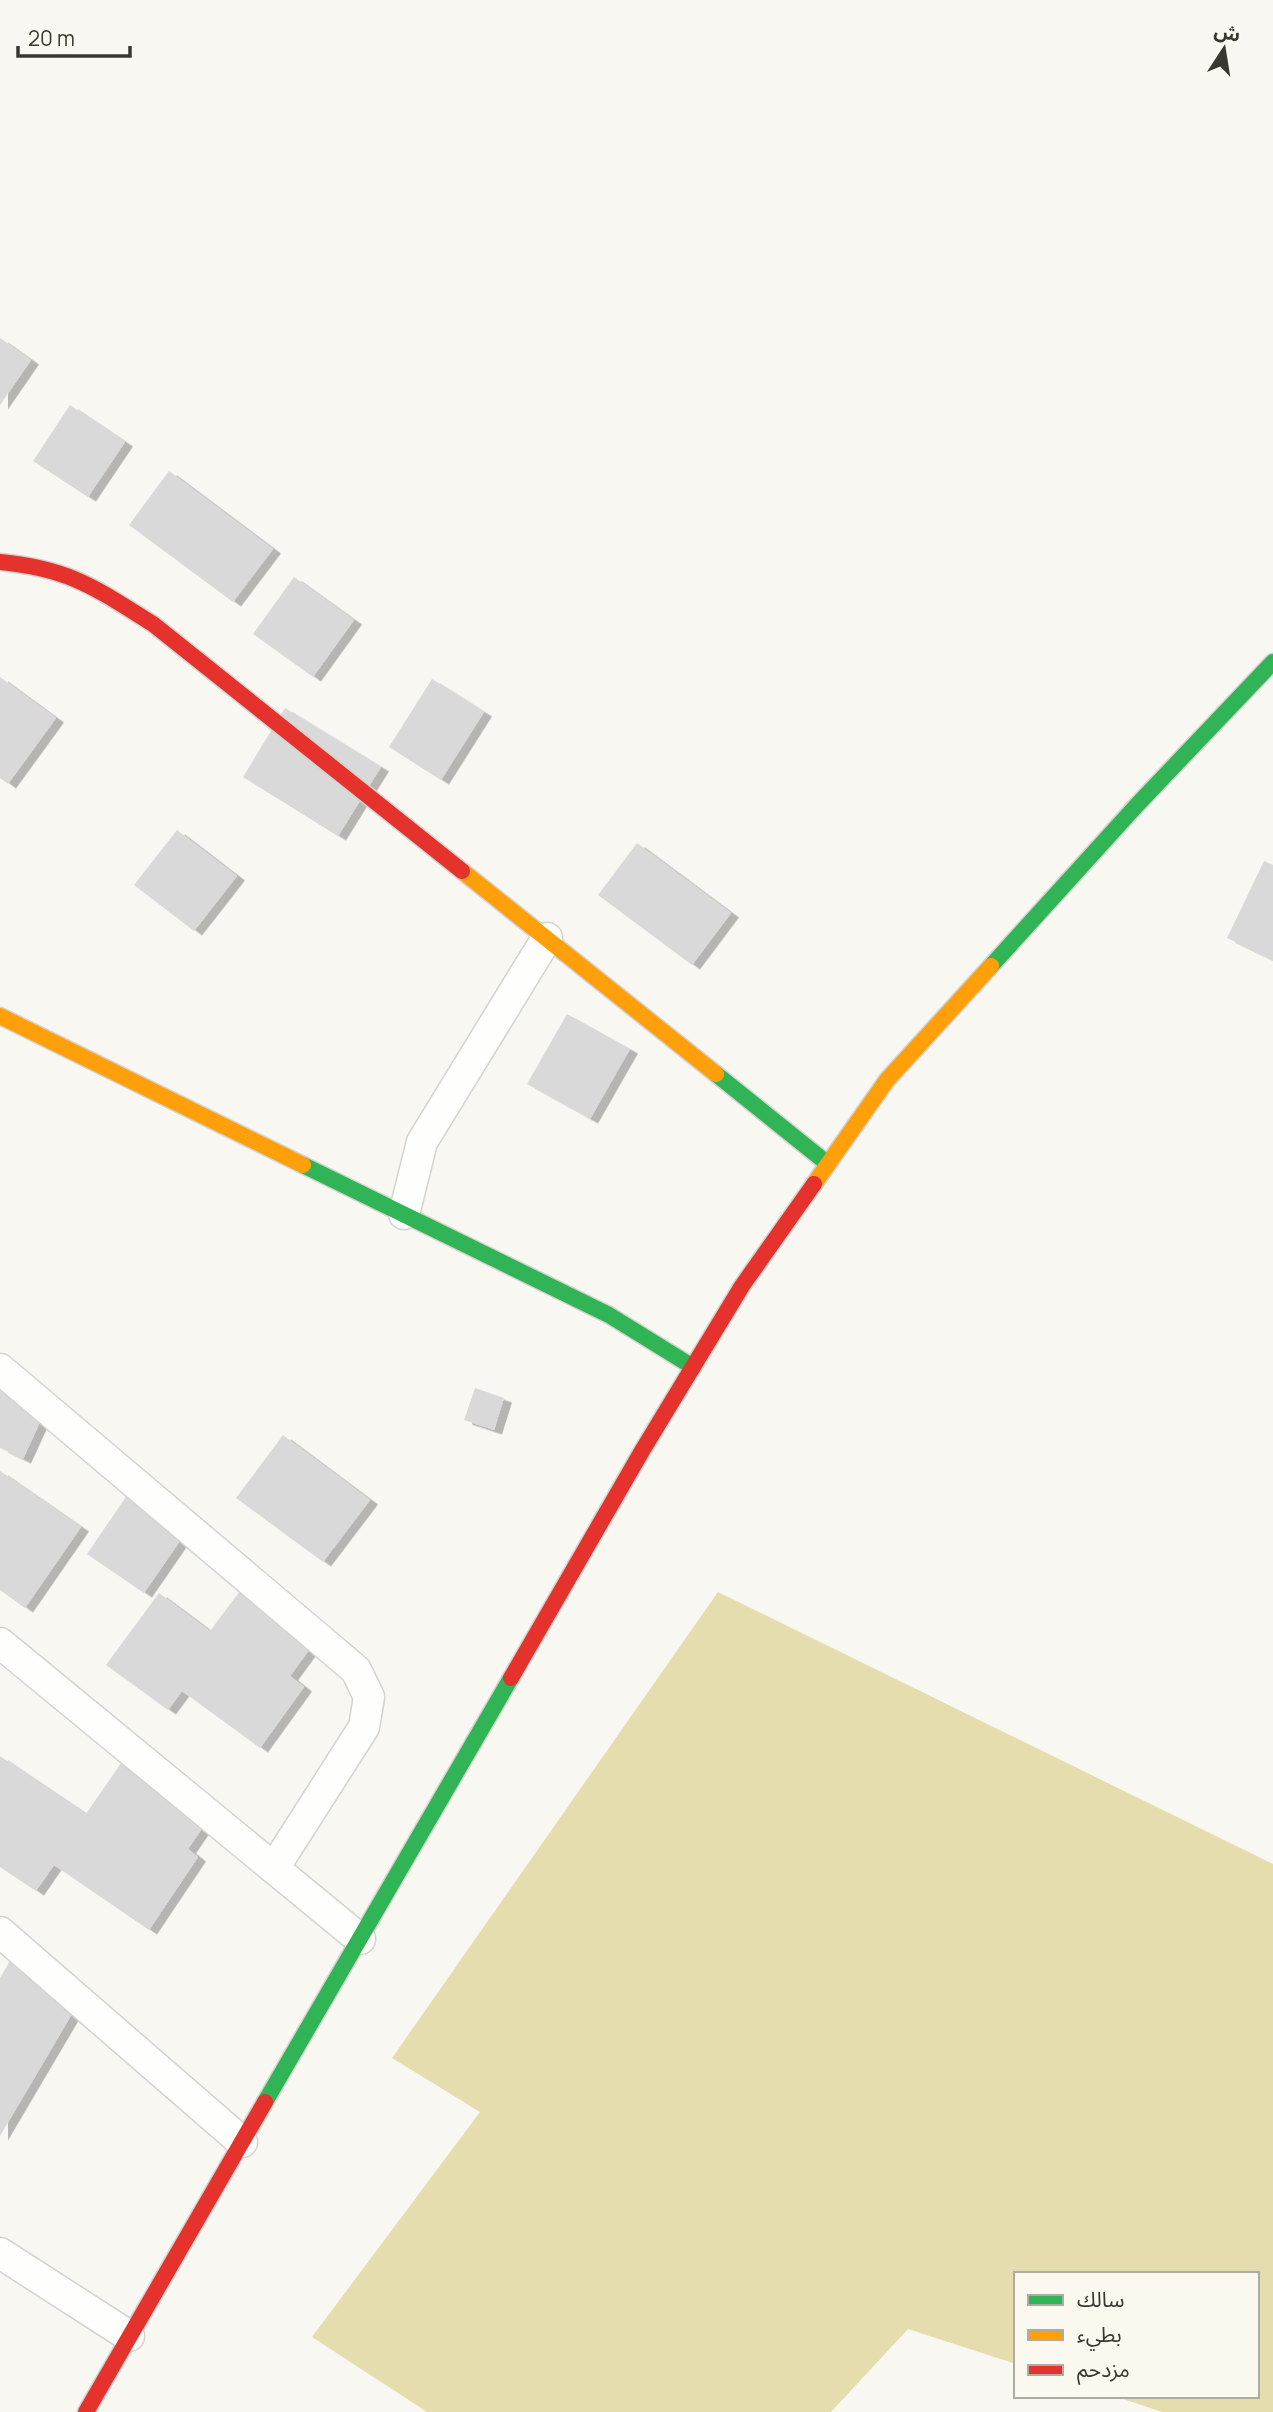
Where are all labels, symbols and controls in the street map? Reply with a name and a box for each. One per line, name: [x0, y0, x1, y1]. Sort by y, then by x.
scale bar: [18, 14, 130, 58]
north arrow: [1189, 14, 1259, 84]
text: ش: [1212, 17, 1243, 48]
text: 20 m: [28, 24, 75, 52]
legend: [1014, 2272, 1259, 2398]
text: سالك: [1077, 2285, 1124, 2313]
text: بطيء: [1077, 2320, 1122, 2351]
text: مزدحم: [1077, 2355, 1130, 2385]

